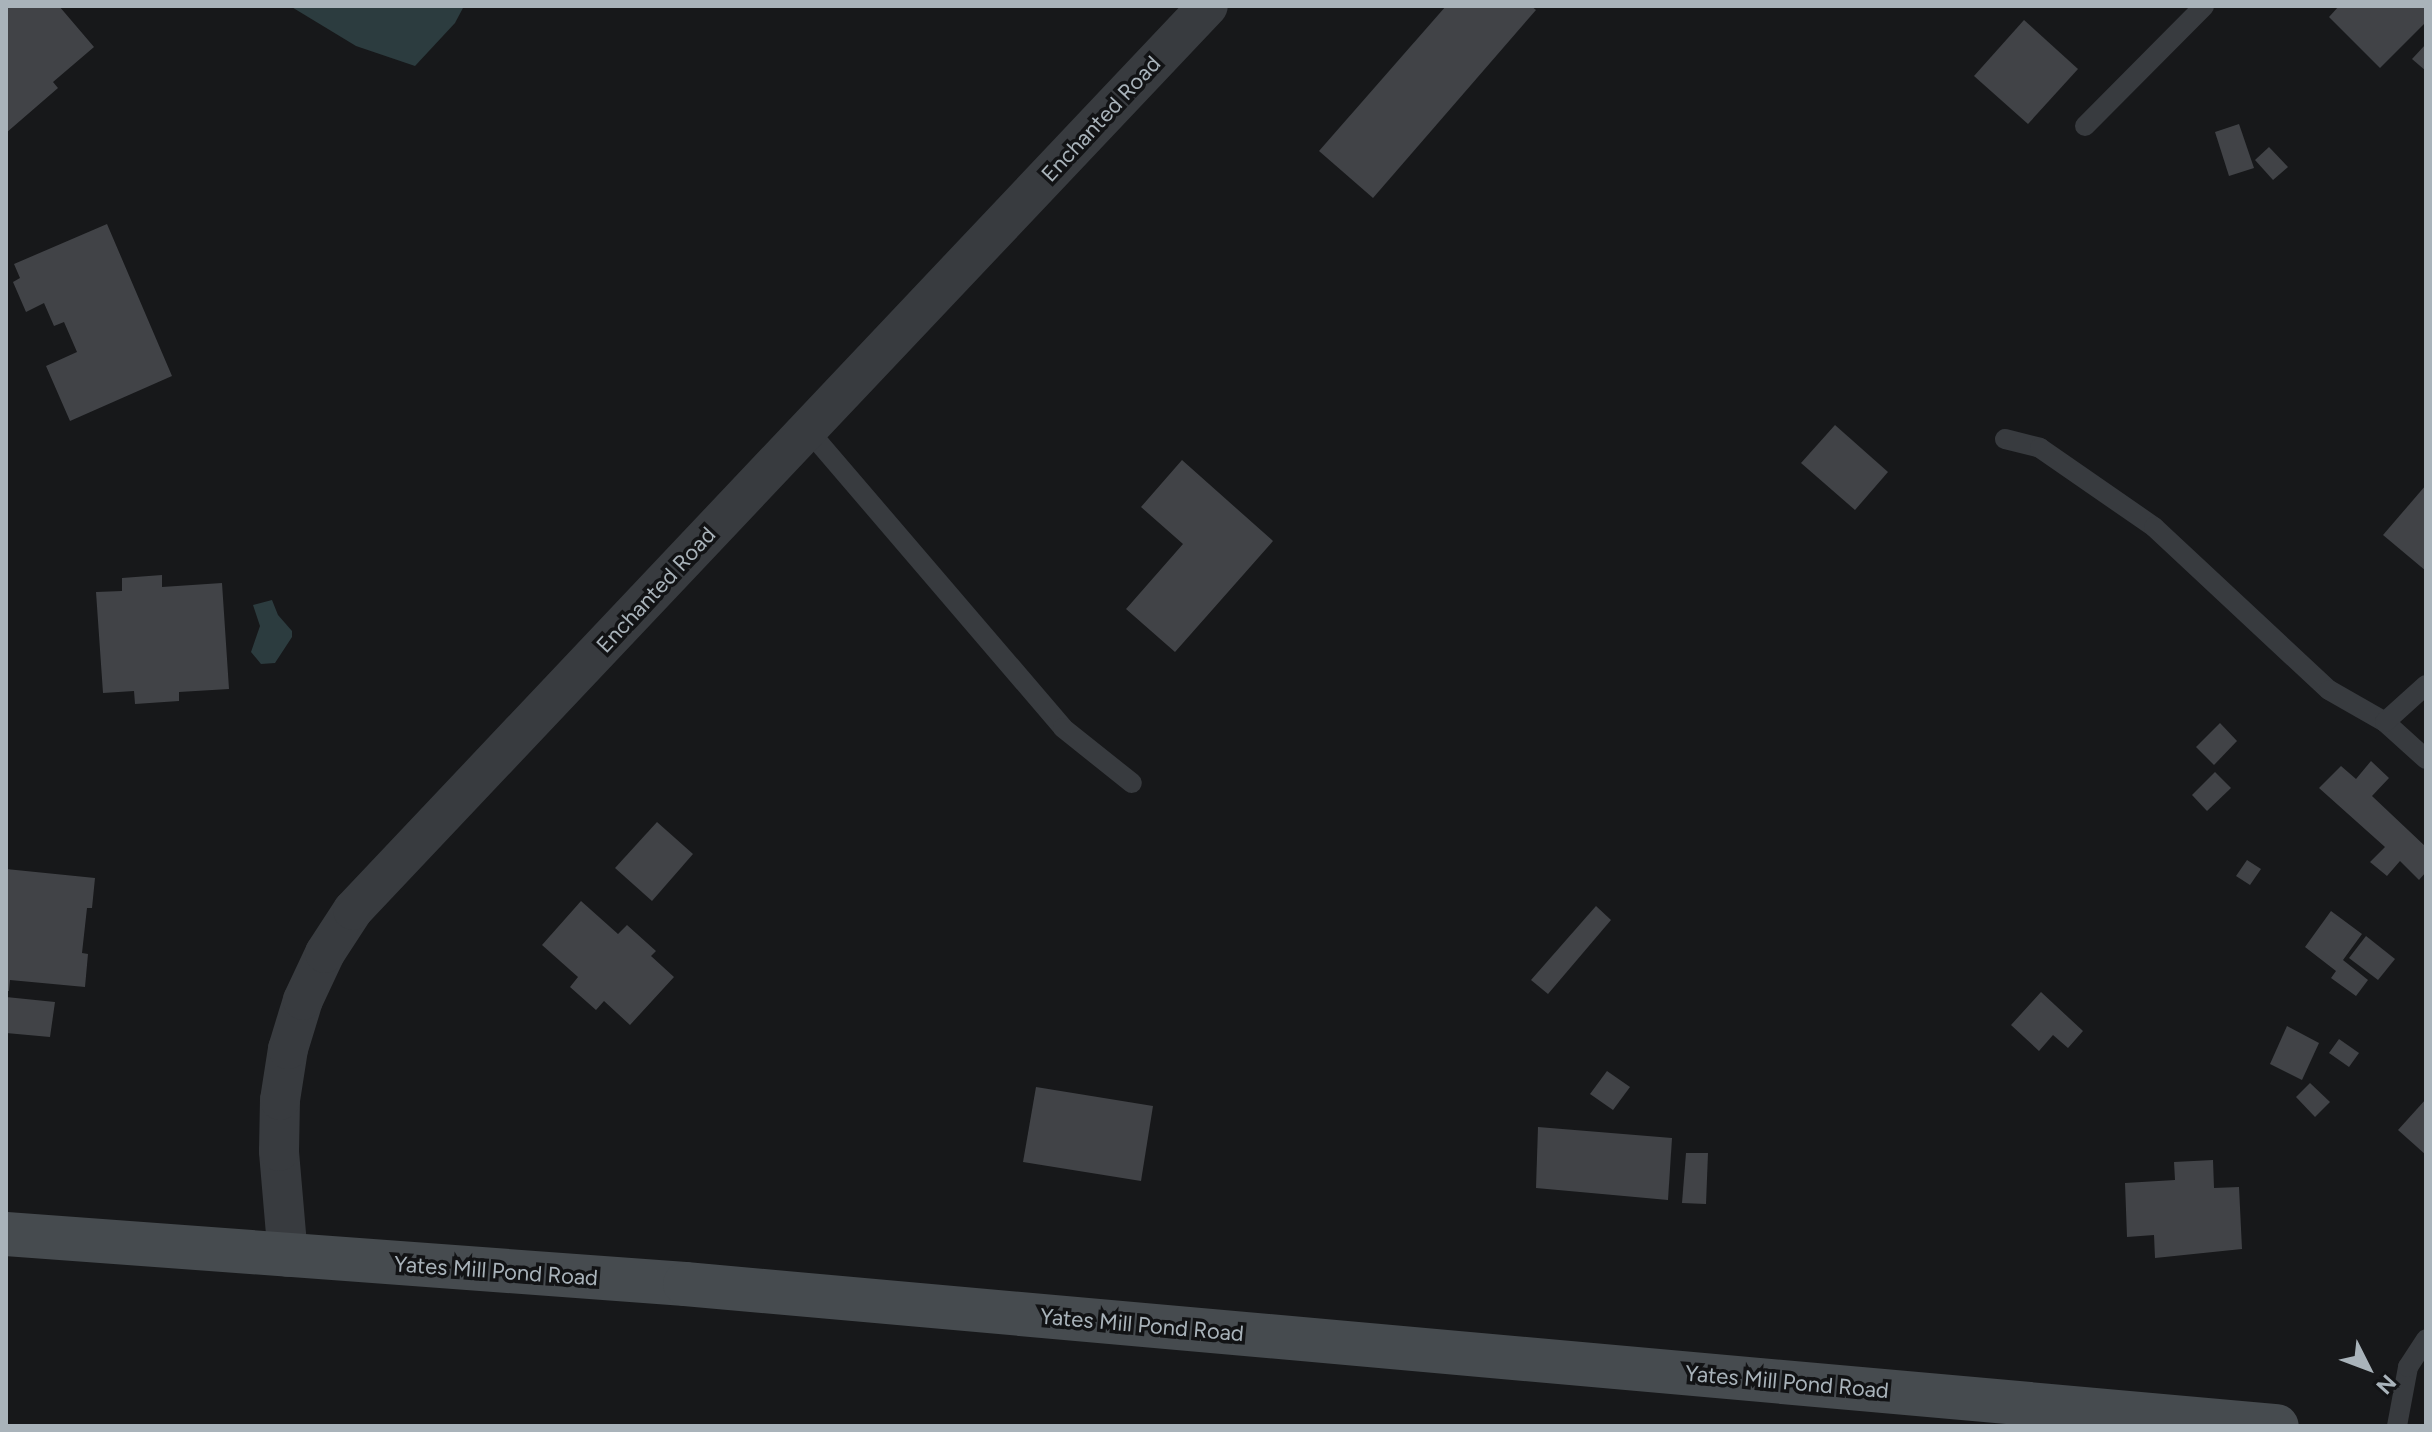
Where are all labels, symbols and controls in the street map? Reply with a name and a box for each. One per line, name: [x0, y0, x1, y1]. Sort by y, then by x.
street label: Enchanted Road: [1036, 51, 1166, 187]
street label: Enchanted Road: [591, 522, 721, 658]
street label: Yates Mill Pond Road: [393, 1251, 599, 1291]
street label: Yates Mill Pond Road: [1039, 1303, 1245, 1347]
north arrow: [2328, 1328, 2408, 1408]
street label: Yates Mill Pond Road: [1684, 1360, 1890, 1404]
text: N: [2370, 1369, 2402, 1400]

